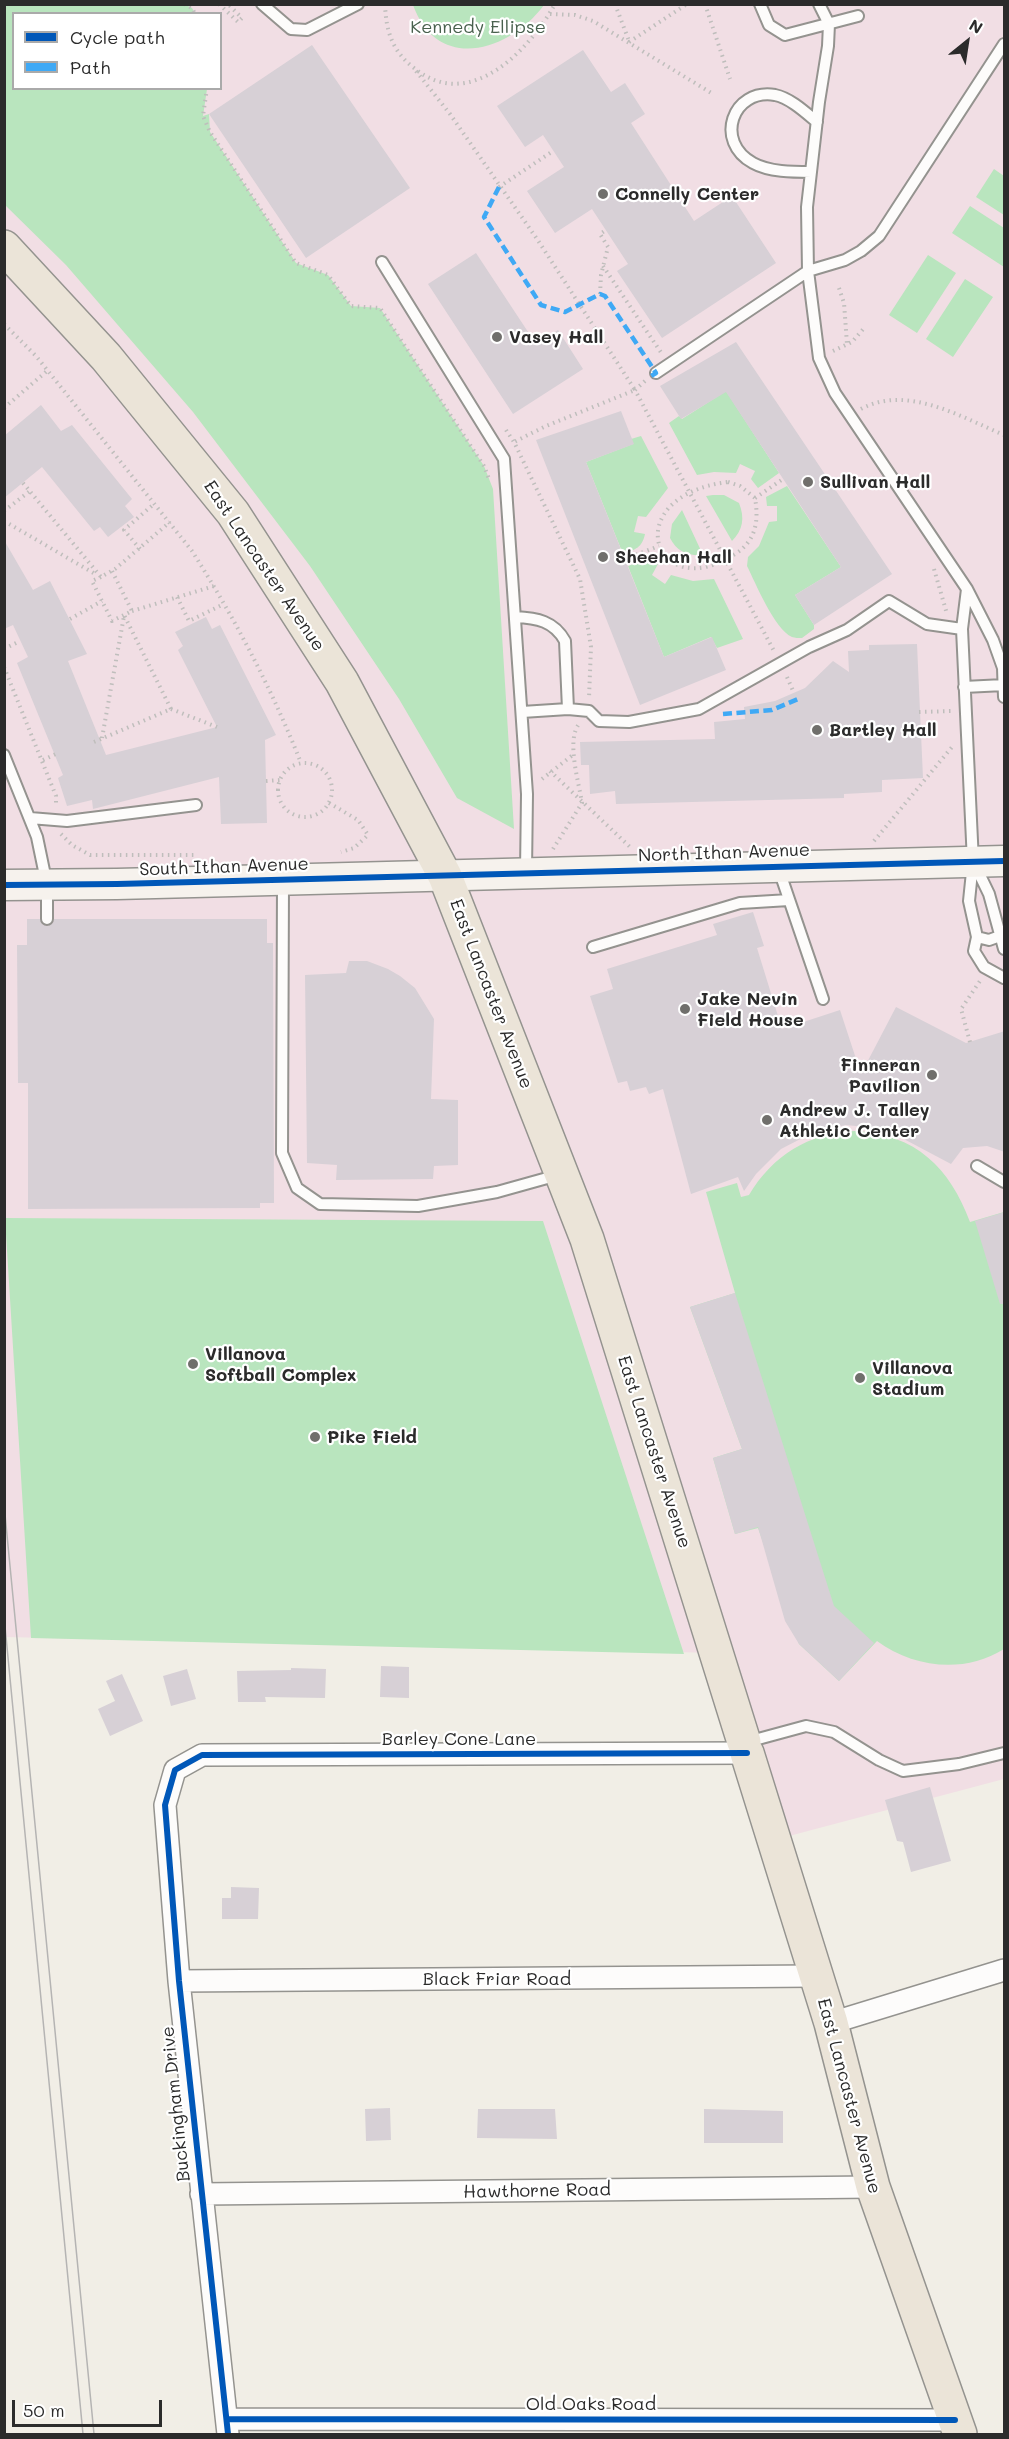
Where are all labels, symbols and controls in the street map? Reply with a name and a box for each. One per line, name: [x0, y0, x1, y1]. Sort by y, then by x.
legend: [12, 12, 222, 90]
north arrow: [937, 12, 997, 72]
text: N: [966, 14, 987, 38]
park label: Kennedy Ellipse: [410, 16, 546, 38]
text: Cycle path: [70, 25, 165, 49]
text: Path: [70, 55, 110, 79]
place label: Connelly Center: [615, 183, 759, 205]
marker: Connelly Center: [596, 187, 610, 201]
place label: Vasey Hall: [509, 326, 603, 348]
marker: Vasey Hall: [490, 330, 504, 344]
place label: Sullivan Hall: [820, 471, 930, 493]
marker: Sullivan Hall: [801, 475, 815, 489]
street label: East Lancaster Avenue: [199, 477, 329, 655]
place label: Sheehan Hall: [615, 546, 732, 568]
marker: Sheehan Hall: [596, 550, 610, 564]
place label: Bartley Hall: [829, 719, 937, 741]
marker: Bartley Hall: [810, 723, 824, 737]
street label: North Ithan Avenue: [638, 839, 810, 867]
street label: South Ithan Avenue: [139, 853, 309, 881]
street label: East Lancaster Avenue: [445, 896, 537, 1092]
place label: Jake Nevin Field House: [697, 988, 804, 1030]
marker: Jake Nevin Field House: [678, 1002, 692, 1016]
place label: Finneran Pavilion: [840, 1054, 920, 1096]
marker: Finneran Pavilion: [925, 1068, 939, 1082]
place label: Andrew J. Talley Athletic Center: [779, 1099, 929, 1142]
marker: Andrew J. Talley Athletic Center: [760, 1113, 774, 1127]
place label: Villanova Softball Complex: [205, 1343, 357, 1386]
street label: East Lancaster Avenue: [613, 1353, 695, 1551]
marker: Villanova Softball Complex: [186, 1357, 200, 1371]
place label: Villanova Stadium: [872, 1357, 953, 1400]
marker: Villanova Stadium: [853, 1371, 867, 1385]
place label: Pike Field: [327, 1426, 417, 1448]
marker: Pike Field: [308, 1430, 322, 1444]
street label: Barley Cone Lane: [382, 1728, 536, 1750]
street label: Black Friar Road: [423, 1968, 571, 1990]
street label: East Lancaster Avenue: [813, 1996, 885, 2196]
street label: Buckingham Drive: [157, 2025, 195, 2183]
street label: Hawthorne Road: [463, 2179, 611, 2203]
scale bar: [15, 2388, 165, 2426]
street label: Old Oaks Road: [526, 2393, 656, 2415]
text: 50 m: [23, 2398, 65, 2422]

